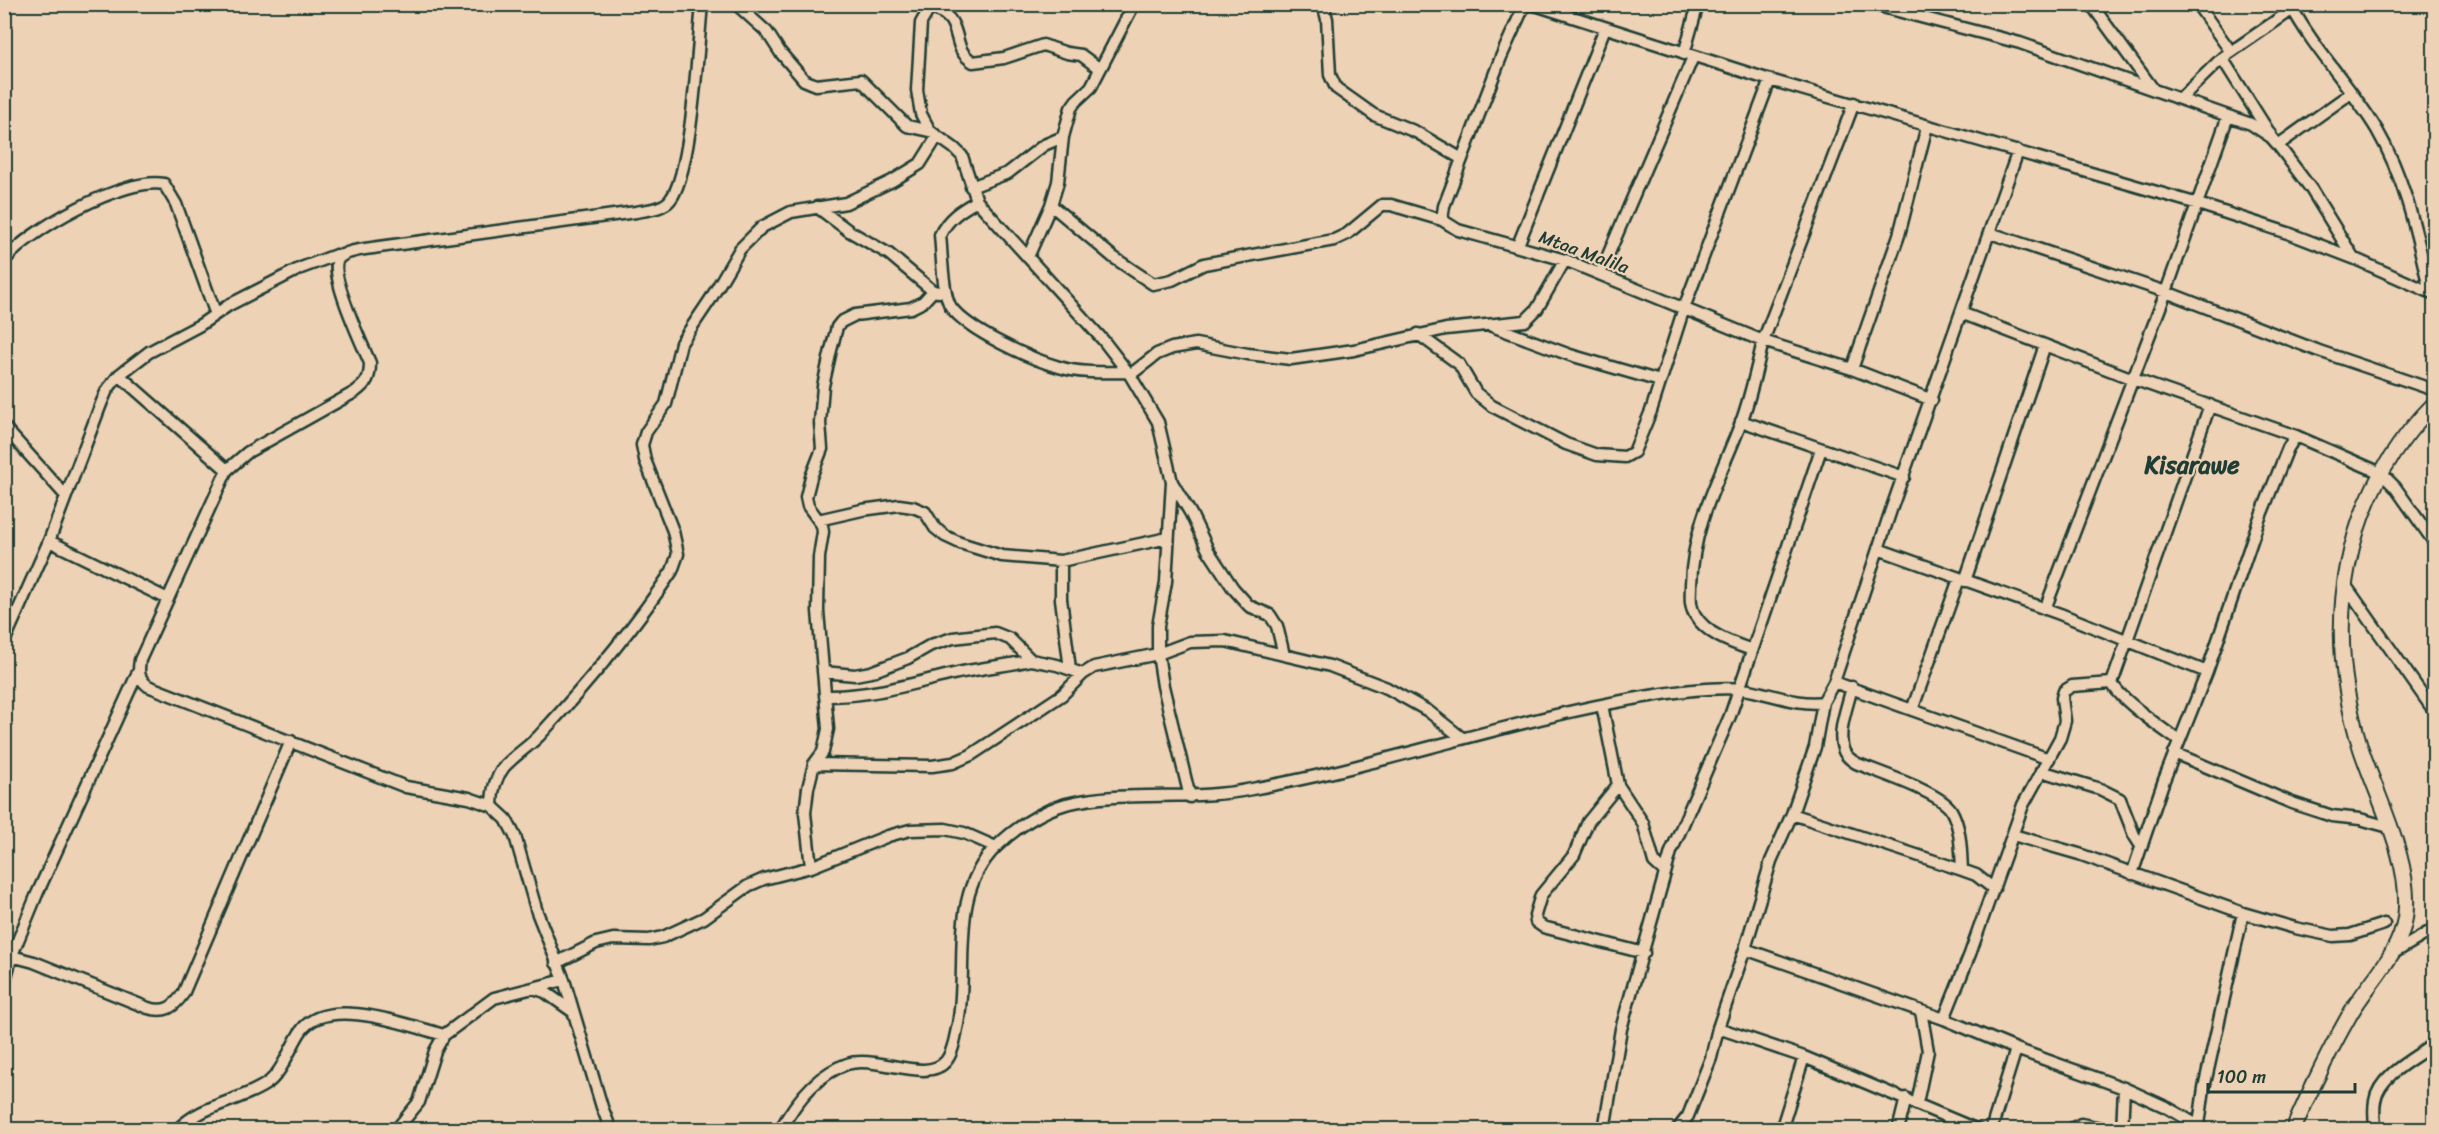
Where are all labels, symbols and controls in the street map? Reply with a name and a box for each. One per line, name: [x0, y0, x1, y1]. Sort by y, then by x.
street label: Mtaa Malila: [1534, 221, 1635, 283]
district label: Kisarawe: [2143, 444, 2240, 486]
scale bar: [2208, 1056, 2355, 1094]
text: 100 m: [2217, 1061, 2266, 1093]

